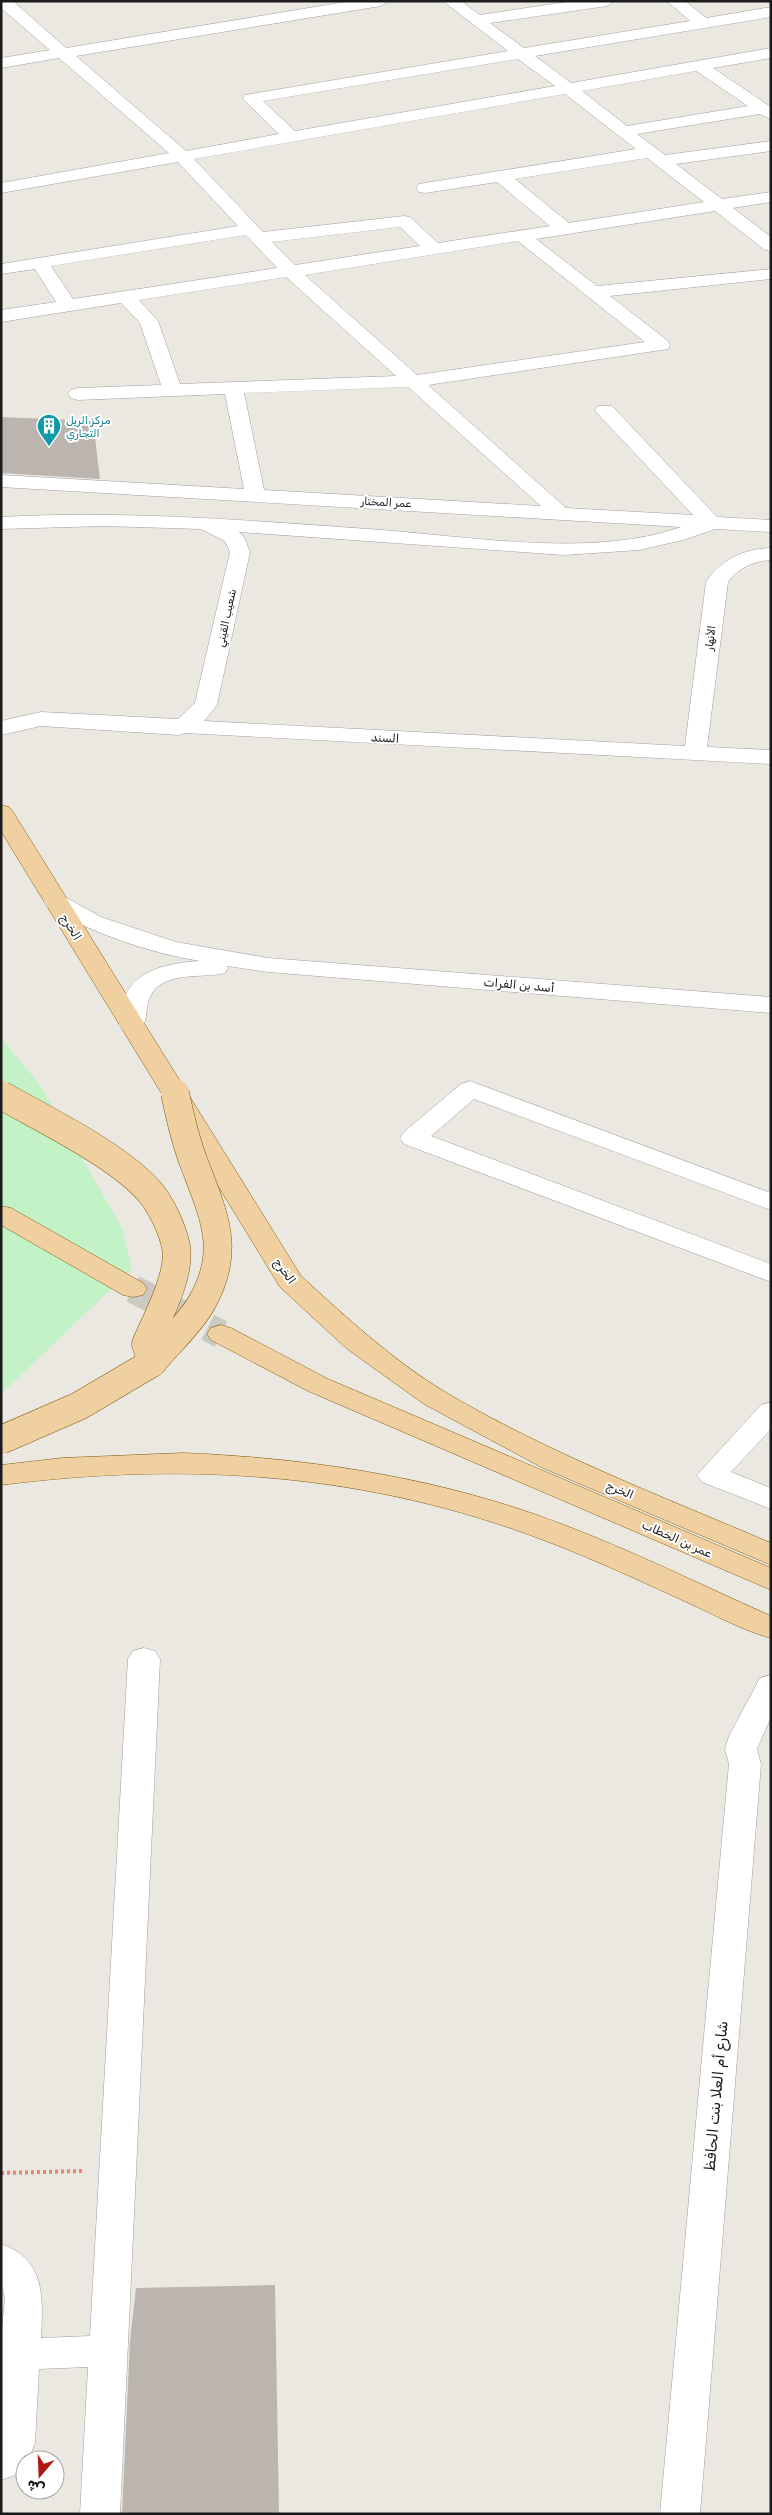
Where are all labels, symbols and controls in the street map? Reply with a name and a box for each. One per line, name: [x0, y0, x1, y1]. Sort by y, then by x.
building icon: مركز الريل التجاري: [36, 413, 62, 447]
place label: مركز الريل التجاري: [66, 414, 111, 441]
street label: عمر المختار: [359, 495, 412, 510]
street label: شعيب القيني: [214, 588, 241, 649]
street label: الأنهار: [702, 625, 718, 652]
street label: السند: [370, 730, 400, 746]
street label: الخرج: [56, 911, 84, 944]
street label: أسد بن الفرات: [483, 975, 555, 996]
street label: الخرج: [269, 1255, 299, 1288]
street label: الخرج: [603, 1478, 636, 1504]
street label: عمر بن الخطاب: [639, 1517, 715, 1562]
street label: شارع أم العلا بنت الحافظ: [700, 2020, 734, 2172]
north arrow: [15, 2450, 65, 2500]
text: ش: [25, 2476, 47, 2498]

